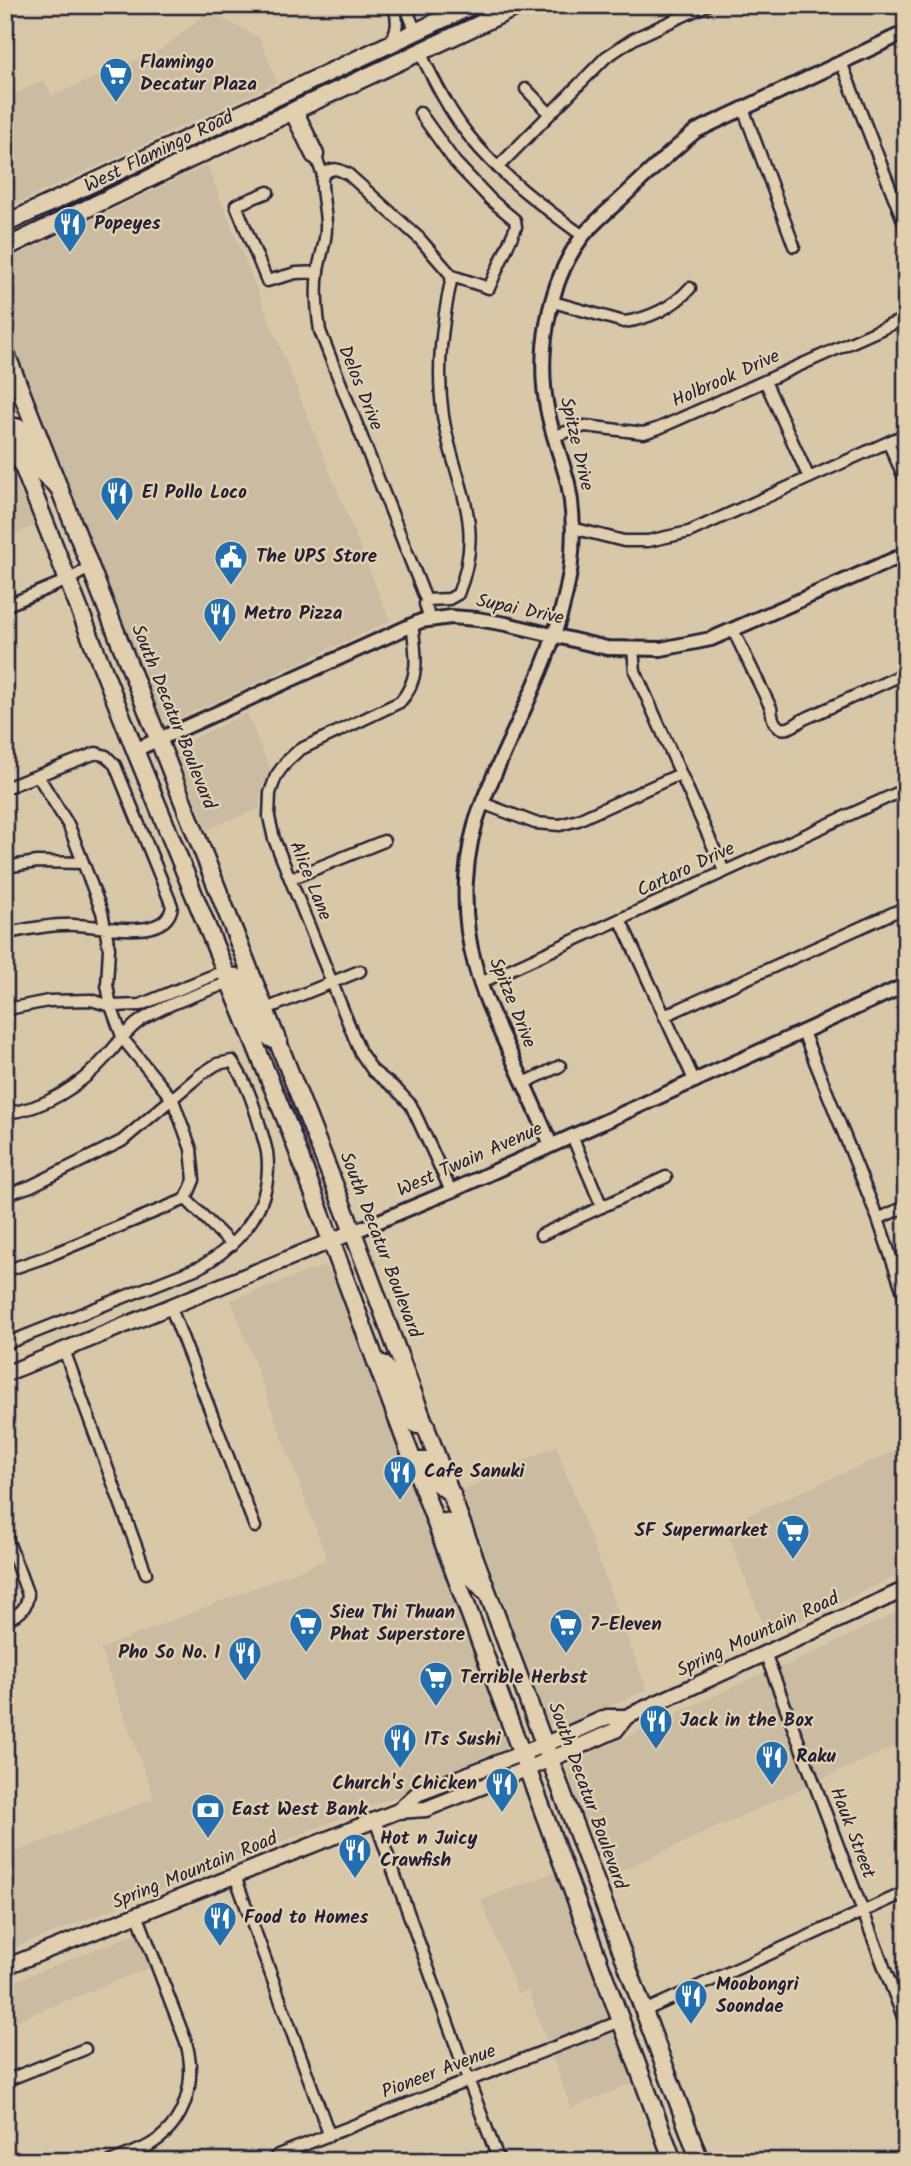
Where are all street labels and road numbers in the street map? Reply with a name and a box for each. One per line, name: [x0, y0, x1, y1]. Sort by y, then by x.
street label: West Flamingo Road: [79, 103, 239, 201]
street label: Delos Drive: [329, 341, 391, 435]
street label: Holbrook Drive: [667, 342, 785, 416]
street label: Spitze Drive: [551, 394, 601, 494]
street label: Supai Drive: [473, 586, 567, 634]
street label: South Decatur Boulevard: [122, 620, 224, 815]
street label: Cartaro Drive: [632, 834, 740, 906]
street label: Alice Lane: [280, 837, 340, 926]
street label: Spitze Drive: [480, 953, 544, 1053]
street label: West Twain Avenue: [392, 1114, 548, 1206]
street label: South Decatur Boulevard: [331, 1148, 430, 1343]
street label: Spring Mountain Road: [672, 1584, 845, 1686]
street label: South Decatur Boulevard: [539, 1698, 635, 1894]
street label: Hauk Street: [821, 1783, 883, 1884]
street label: Spring Mountain Road: [108, 1824, 283, 1918]
street label: Pioneer Avenue: [377, 2036, 501, 2108]

